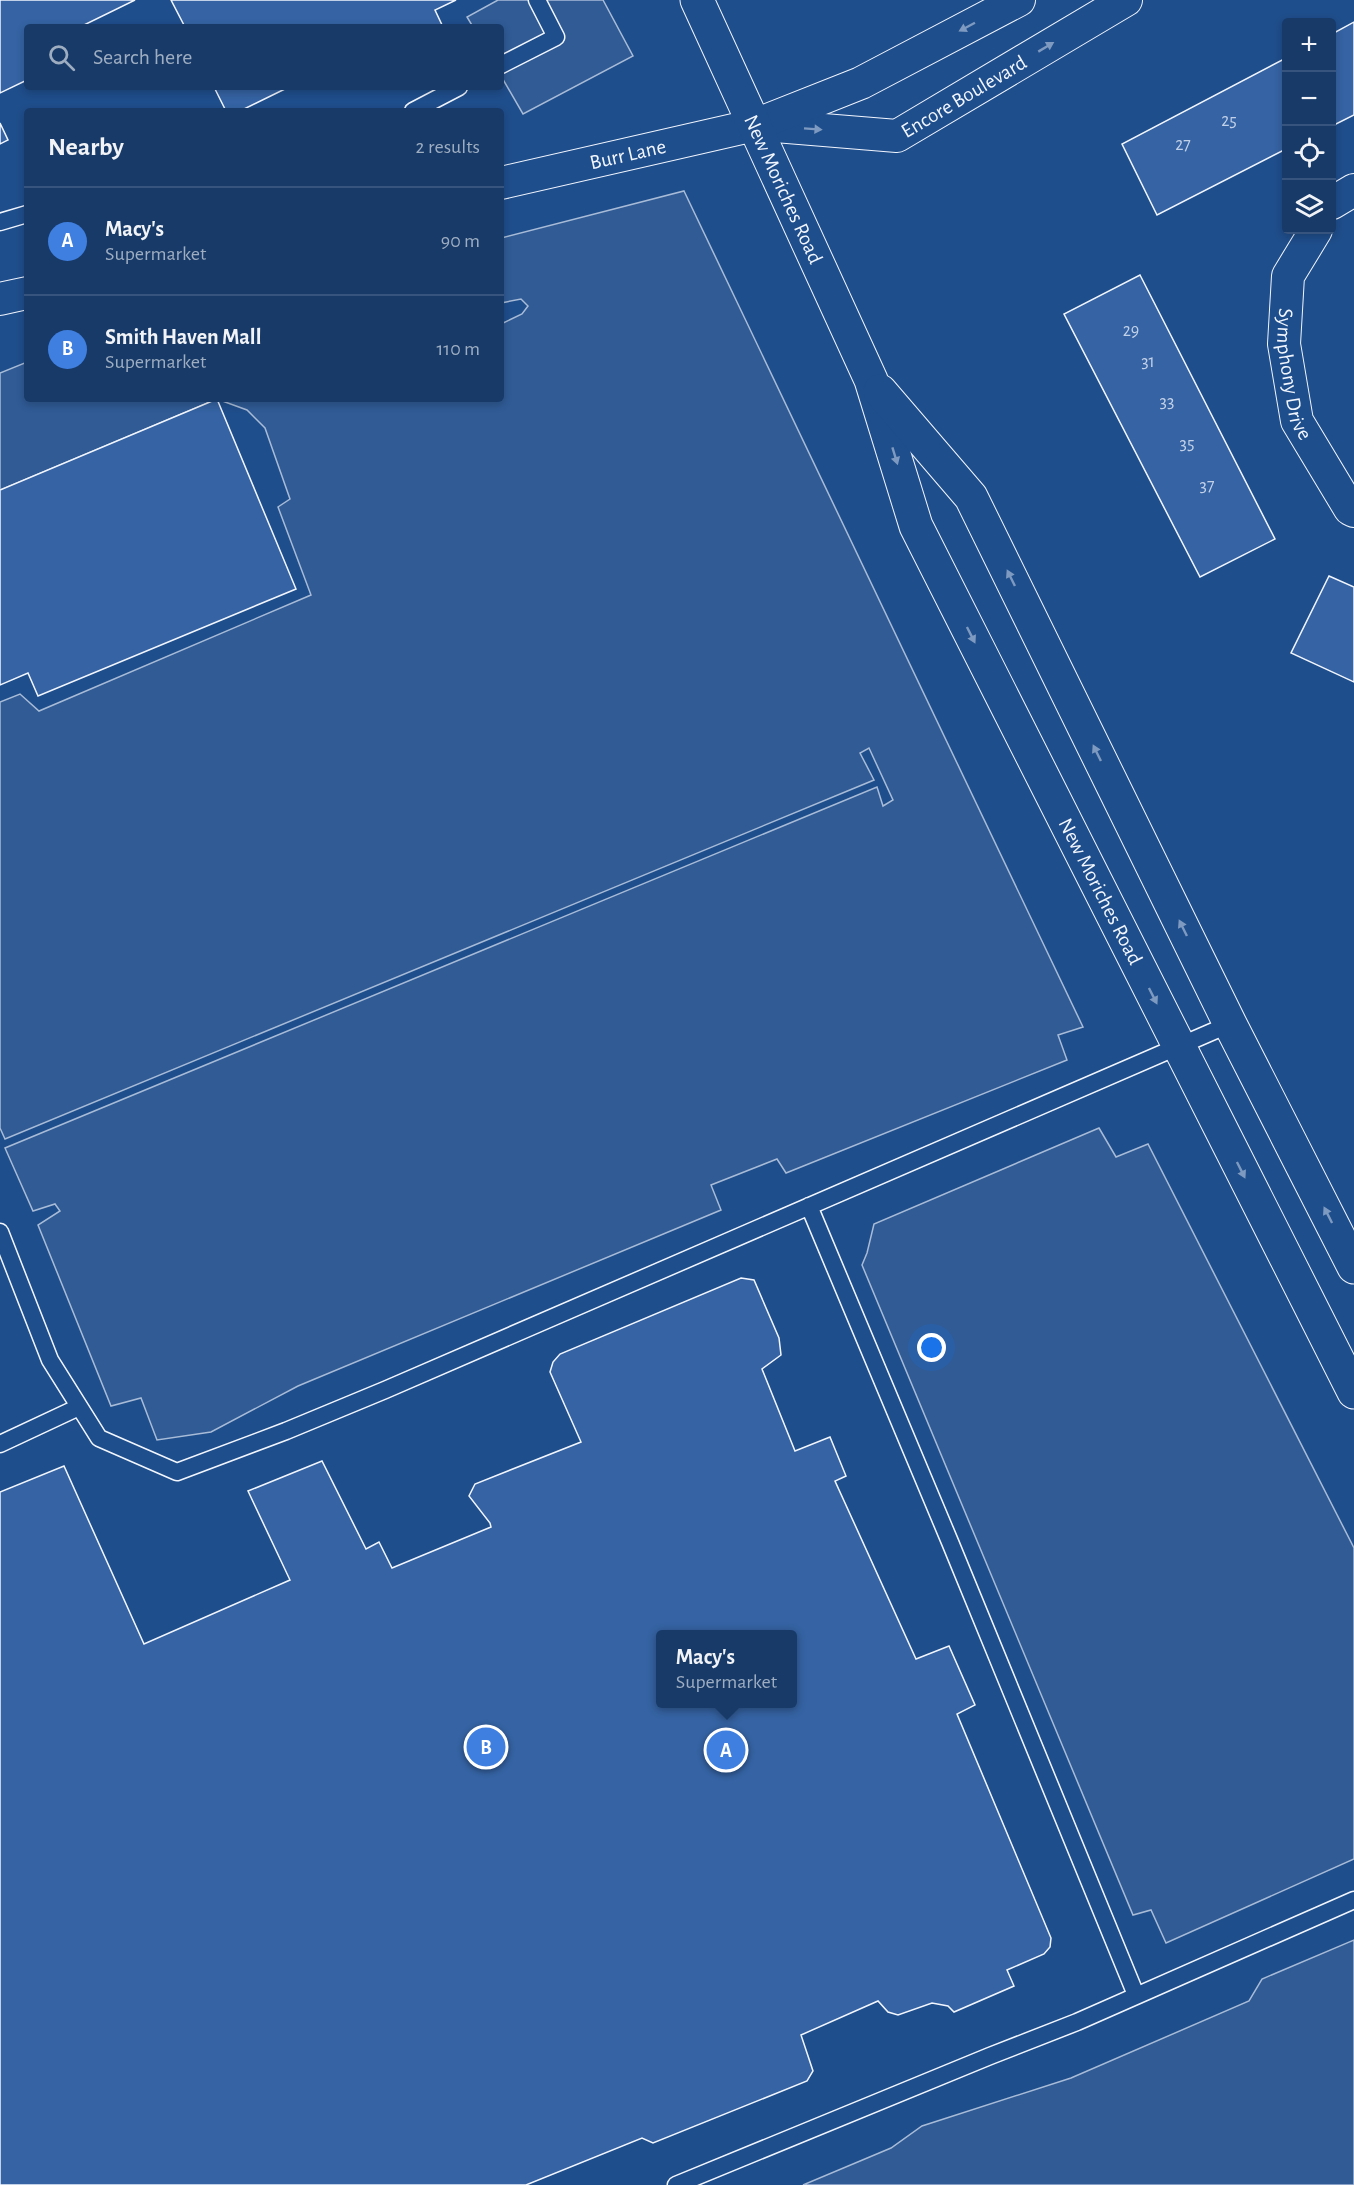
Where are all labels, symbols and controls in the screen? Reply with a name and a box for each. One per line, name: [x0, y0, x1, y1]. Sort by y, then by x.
map controls: [1282, 18, 1336, 234]
button: +: [1282, 18, 1336, 72]
one-way arrow: [959, 22, 976, 32]
search box: [24, 24, 504, 90]
icon: search: [45, 41, 78, 74]
one-way arrow: [1038, 43, 1055, 53]
text: Search here: [93, 46, 192, 68]
street label: Encore Boulevard: [897, 51, 1030, 142]
button: −: [1282, 72, 1336, 126]
street label: New Moriches Road: [741, 111, 827, 267]
house number: 25: [1221, 112, 1237, 130]
one-way arrow: [804, 124, 823, 134]
button: locate: [1282, 126, 1336, 180]
text: Nearby: [48, 134, 124, 160]
street label: Burr Lane: [588, 135, 668, 173]
house number: 27: [1175, 136, 1191, 154]
text: 2 results: [416, 137, 480, 157]
button: layers: [1282, 180, 1336, 234]
text: Macy's: [105, 218, 164, 240]
text: A: [62, 231, 74, 251]
text: 90 m: [441, 231, 480, 251]
text: Supermarket: [105, 244, 206, 264]
street label: Symphony Drive: [1274, 308, 1316, 443]
house number: 29: [1123, 322, 1139, 340]
text: Smith Haven Mall: [105, 326, 261, 348]
text: B: [62, 339, 73, 359]
text: 110 m: [436, 339, 480, 359]
text: Supermarket: [105, 352, 206, 372]
house number: 31: [1141, 353, 1155, 371]
house number: 33: [1160, 393, 1174, 411]
house number: 35: [1180, 435, 1194, 453]
one-way arrow: [890, 447, 900, 465]
house number: 37: [1200, 477, 1214, 495]
one-way arrow: [1006, 570, 1015, 587]
one-way arrow: [966, 626, 975, 643]
one-way arrow: [1092, 745, 1102, 762]
street label: New Moriches Road: [1055, 815, 1147, 968]
one-way arrow: [1179, 920, 1188, 937]
one-way arrow: [1148, 988, 1158, 1005]
one-way arrow: [1237, 1162, 1246, 1179]
one-way arrow: [1323, 1206, 1333, 1224]
your location: [917, 1333, 946, 1362]
popup: [656, 1630, 797, 1708]
text: Macy's: [676, 1646, 735, 1668]
text: Supermarket: [676, 1672, 777, 1692]
pin: B: [466, 1724, 506, 1770]
pin: A: [706, 1728, 746, 1772]

